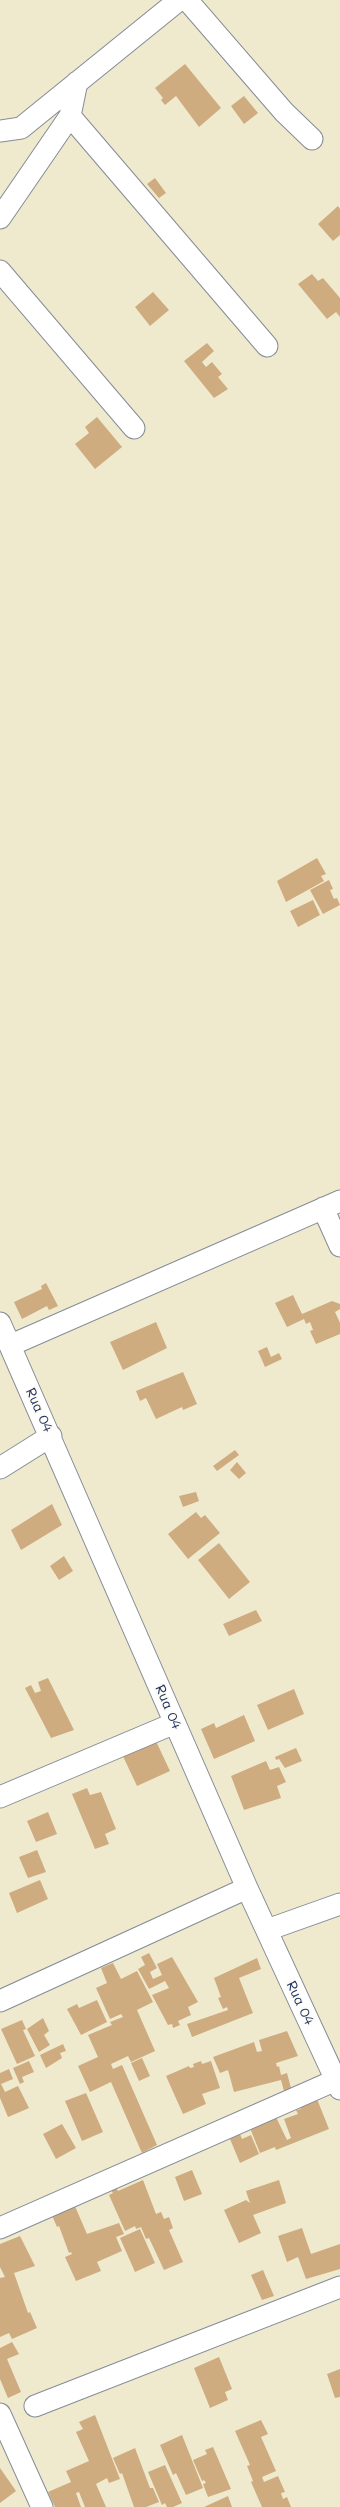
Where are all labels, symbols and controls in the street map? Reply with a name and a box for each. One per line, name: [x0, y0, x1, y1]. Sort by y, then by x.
street label: Rua 04: [22, 1385, 56, 1435]
street label: Rua 04: [151, 1682, 185, 1732]
street label: Rua 04: [283, 1978, 317, 2028]

